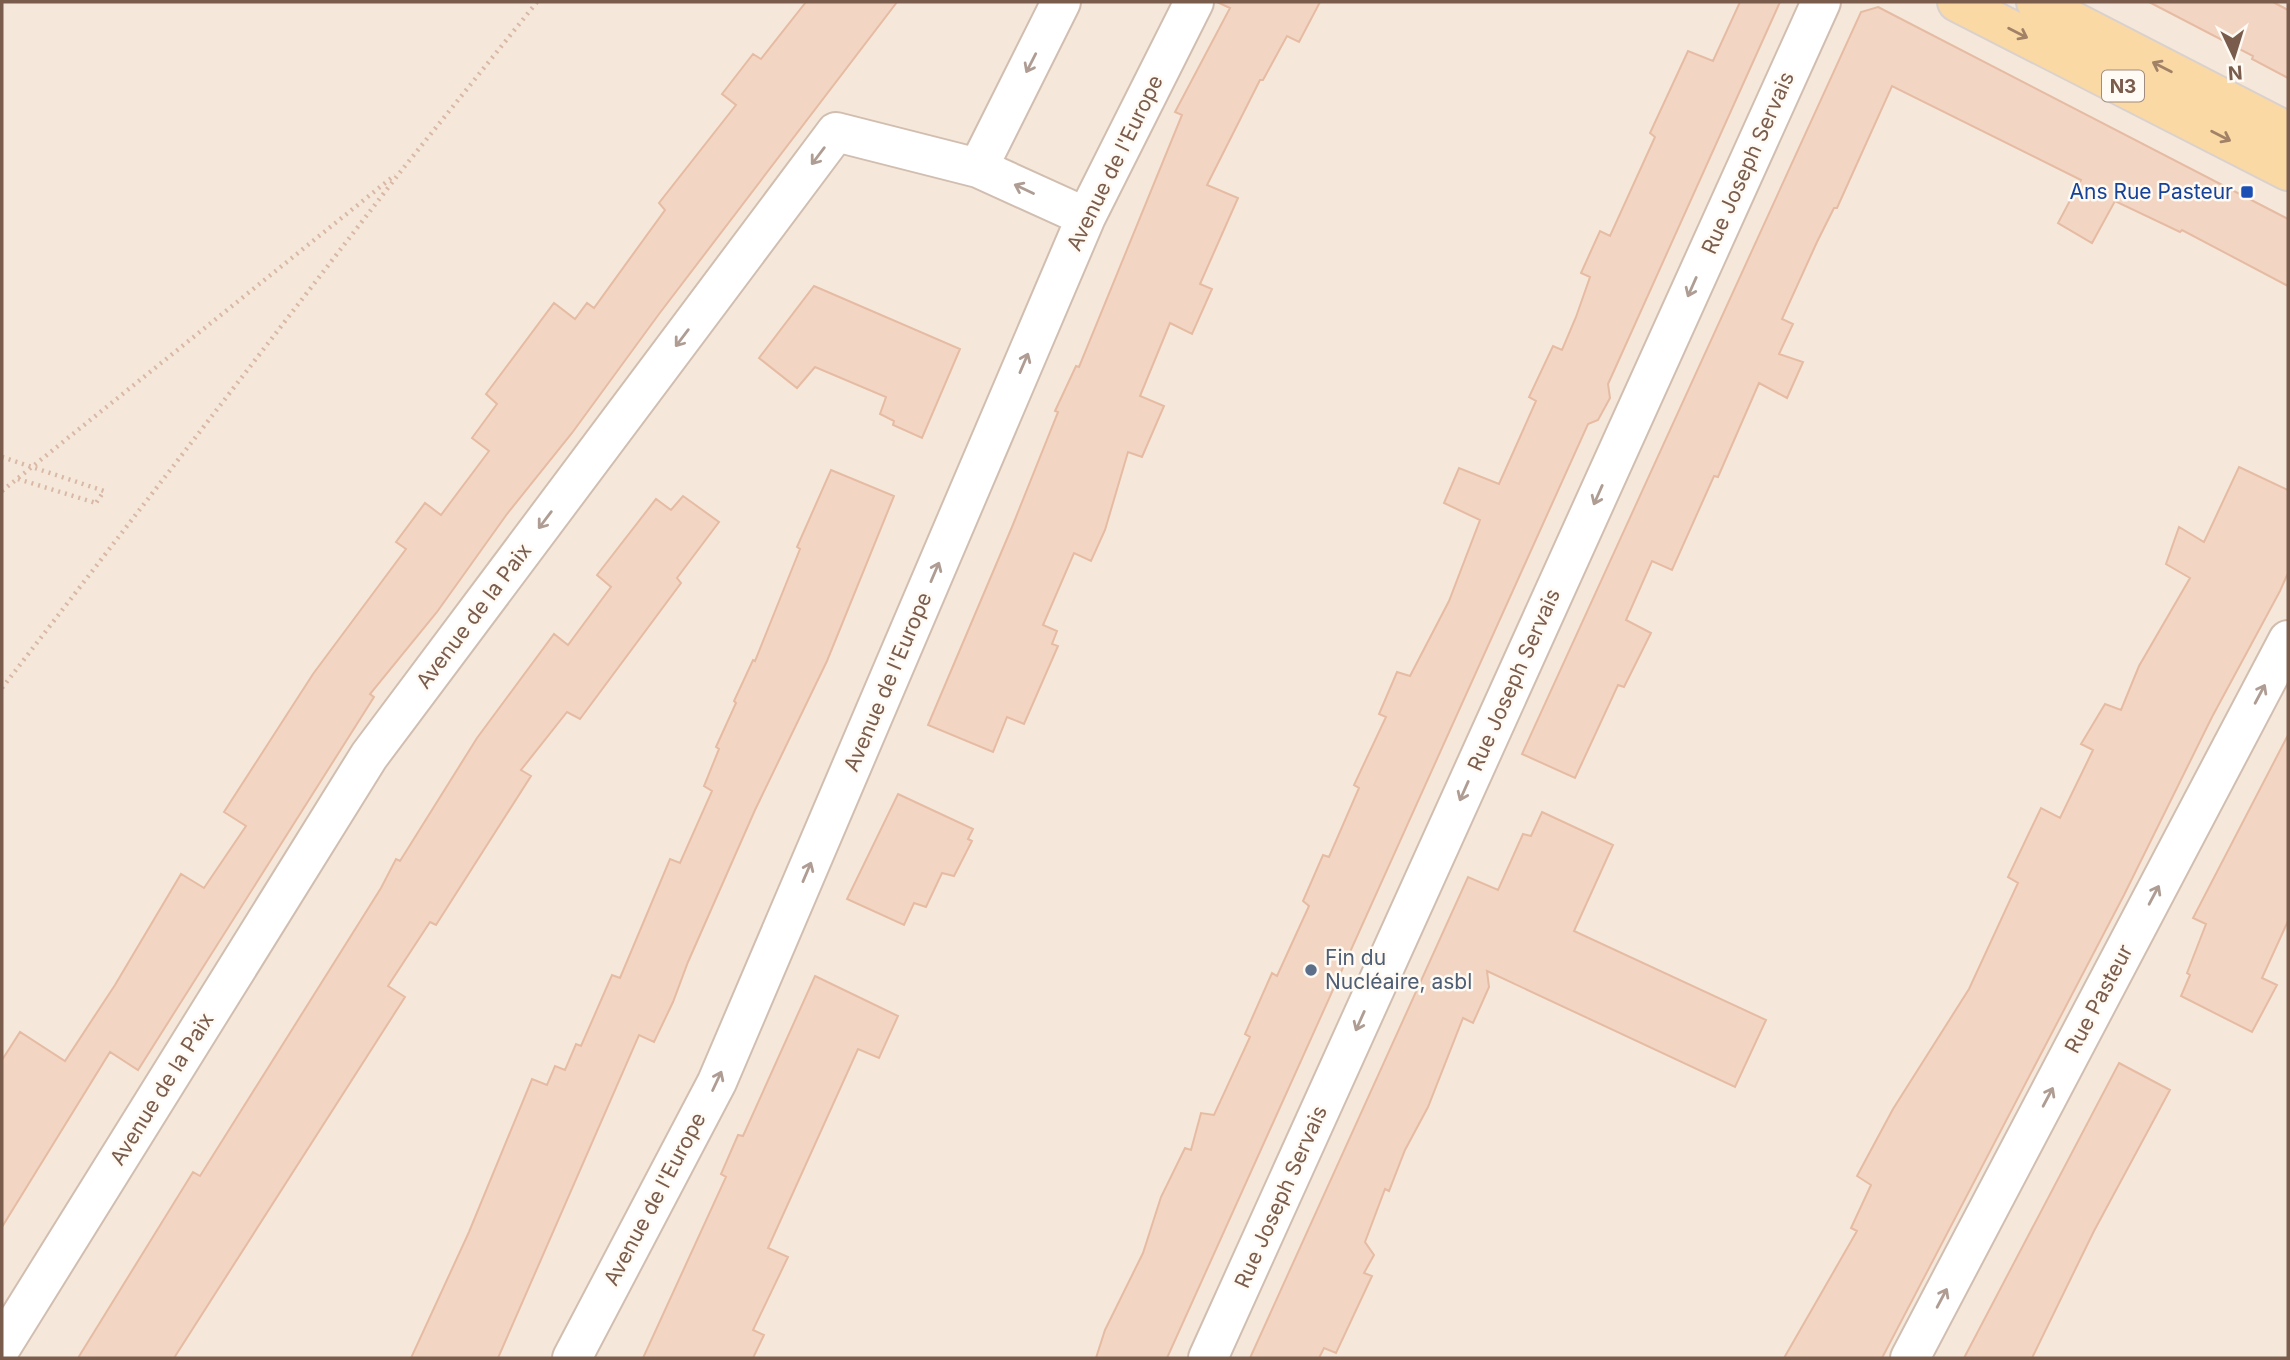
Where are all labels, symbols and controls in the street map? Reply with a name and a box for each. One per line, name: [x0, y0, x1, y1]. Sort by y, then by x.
north arrow: [2199, 21, 2269, 91]
one-way arrow: [2007, 26, 2028, 40]
one-way arrow: [1023, 52, 1037, 73]
one-way arrow: [2152, 60, 2173, 73]
text: N: [2227, 60, 2243, 84]
street label: Rue Joseph Servais: [1696, 68, 1799, 258]
street label: Avenue de l'Europe: [1061, 71, 1168, 255]
road number: N3: [2102, 71, 2144, 102]
one-way arrow: [2210, 130, 2231, 144]
one-way arrow: [810, 146, 825, 165]
place label: Ans Rue Pasteur: [2070, 179, 2233, 204]
one-way arrow: [1014, 182, 1035, 195]
marker: Ans Rue Pasteur: [2239, 184, 2255, 200]
one-way arrow: [1685, 276, 1698, 297]
one-way arrow: [674, 328, 689, 347]
one-way arrow: [1018, 353, 1031, 374]
one-way arrow: [1591, 483, 1604, 505]
one-way arrow: [538, 510, 553, 529]
street label: Avenue de la Paix: [411, 538, 536, 693]
one-way arrow: [929, 562, 942, 584]
street label: Rue Joseph Servais: [1462, 585, 1565, 775]
street label: Avenue de l'Europe: [838, 588, 937, 775]
one-way arrow: [2254, 684, 2267, 705]
one-way arrow: [1457, 780, 1470, 801]
one-way arrow: [801, 862, 814, 883]
one-way arrow: [2148, 885, 2161, 906]
street label: Rue Pasteur: [2059, 940, 2138, 1057]
place label: Fin du Nucléaire, asbl: [1325, 945, 1472, 994]
marker: Fin du Nucléaire, asbl: [1303, 962, 1319, 978]
street label: Avenue de la Paix: [105, 1008, 219, 1170]
one-way arrow: [1353, 1010, 1366, 1031]
one-way arrow: [711, 1071, 724, 1092]
one-way arrow: [2041, 1087, 2055, 1107]
street label: Rue Joseph Servais: [1229, 1102, 1332, 1292]
street label: Avenue de l'Europe: [598, 1108, 711, 1290]
one-way arrow: [1936, 1288, 1949, 1309]

